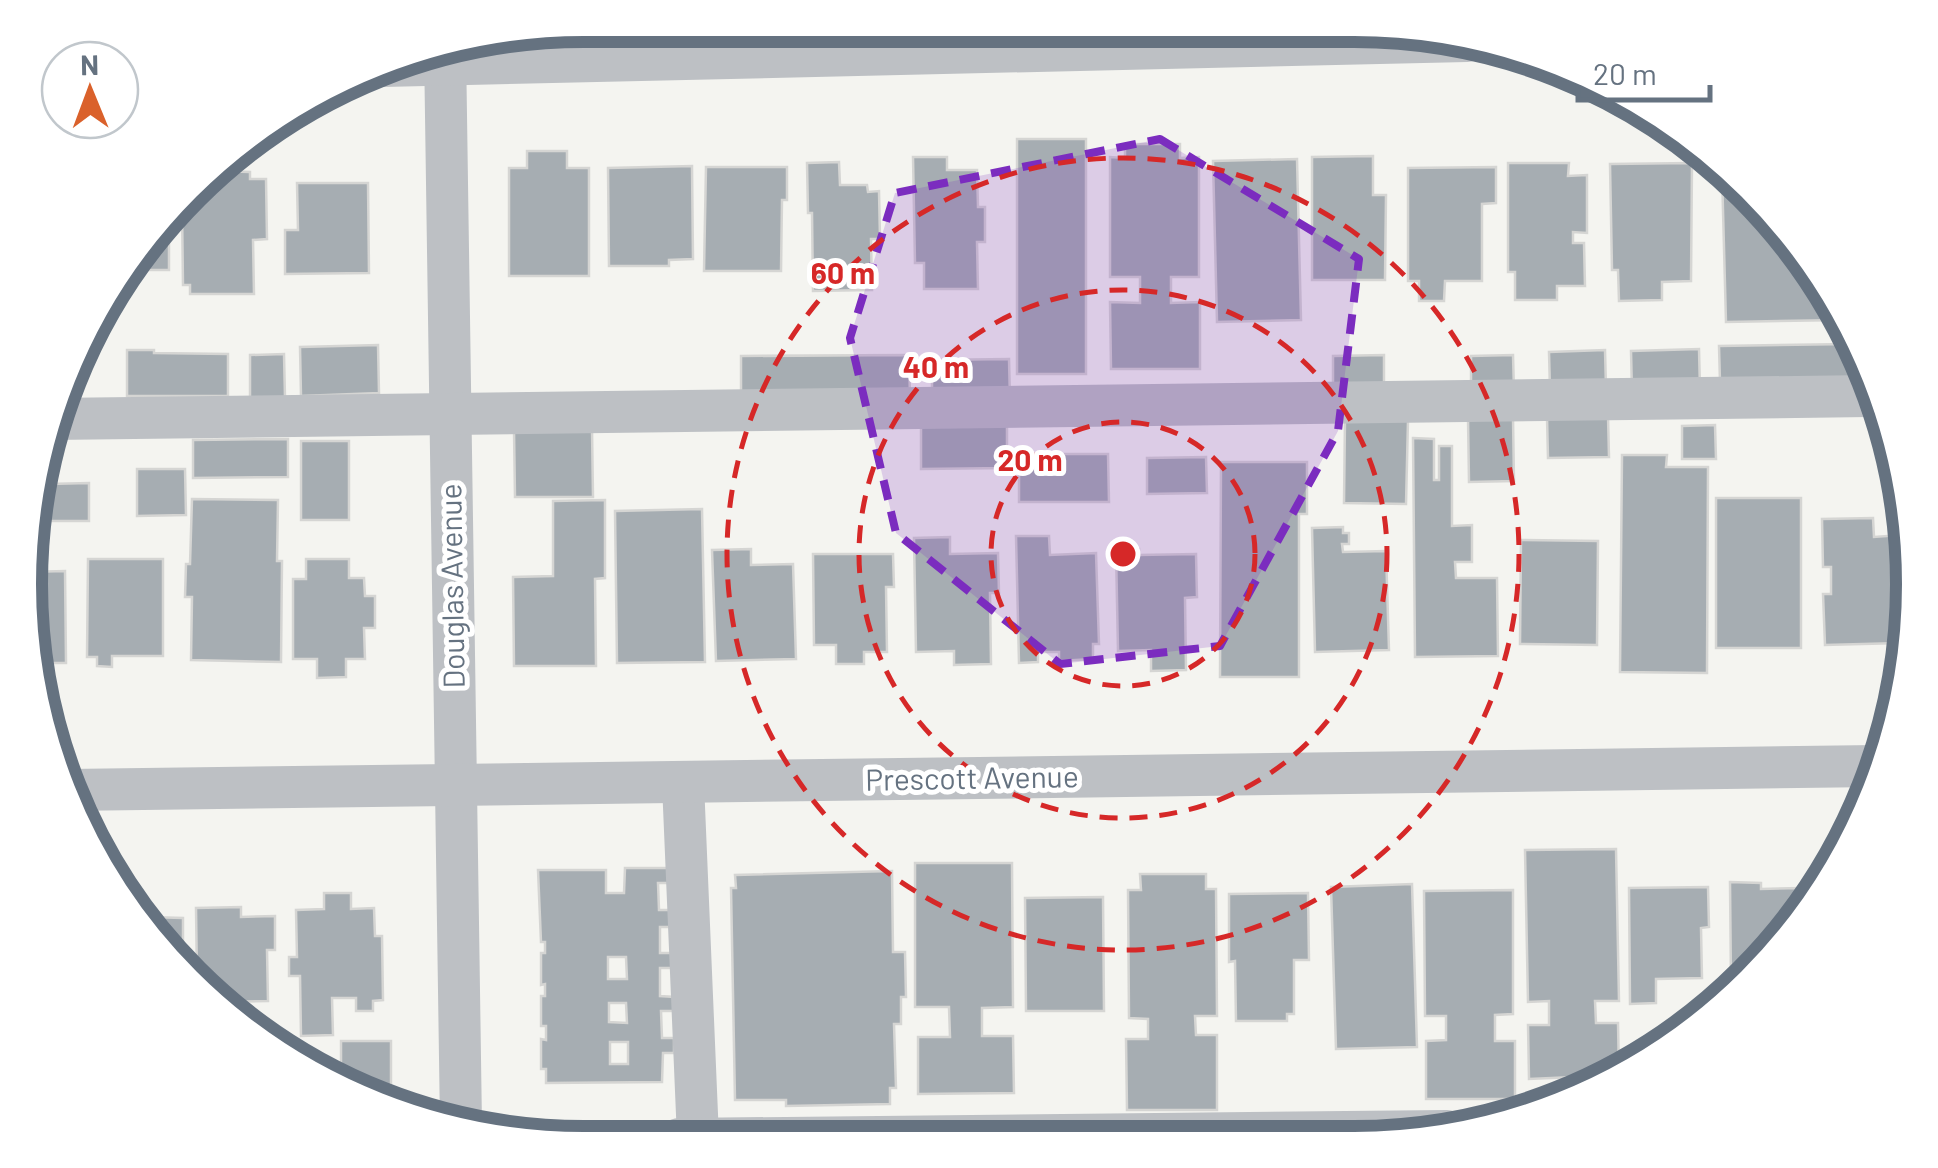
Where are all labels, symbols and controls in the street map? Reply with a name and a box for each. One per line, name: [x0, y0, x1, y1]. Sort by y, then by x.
north arrow: [40, 40, 140, 140]
scale bar: [1578, 40, 1710, 102]
text: N: [80, 47, 99, 81]
text: 20 m: [1593, 55, 1657, 91]
text: 60 m: [811, 254, 875, 290]
text: 40 m: [903, 348, 969, 384]
text: 20 m: [998, 441, 1062, 477]
street label: Douglas Avenue: [431, 483, 471, 689]
centre of rings: [1105, 536, 1141, 572]
street label: Prescott Avenue: [865, 757, 1079, 797]

